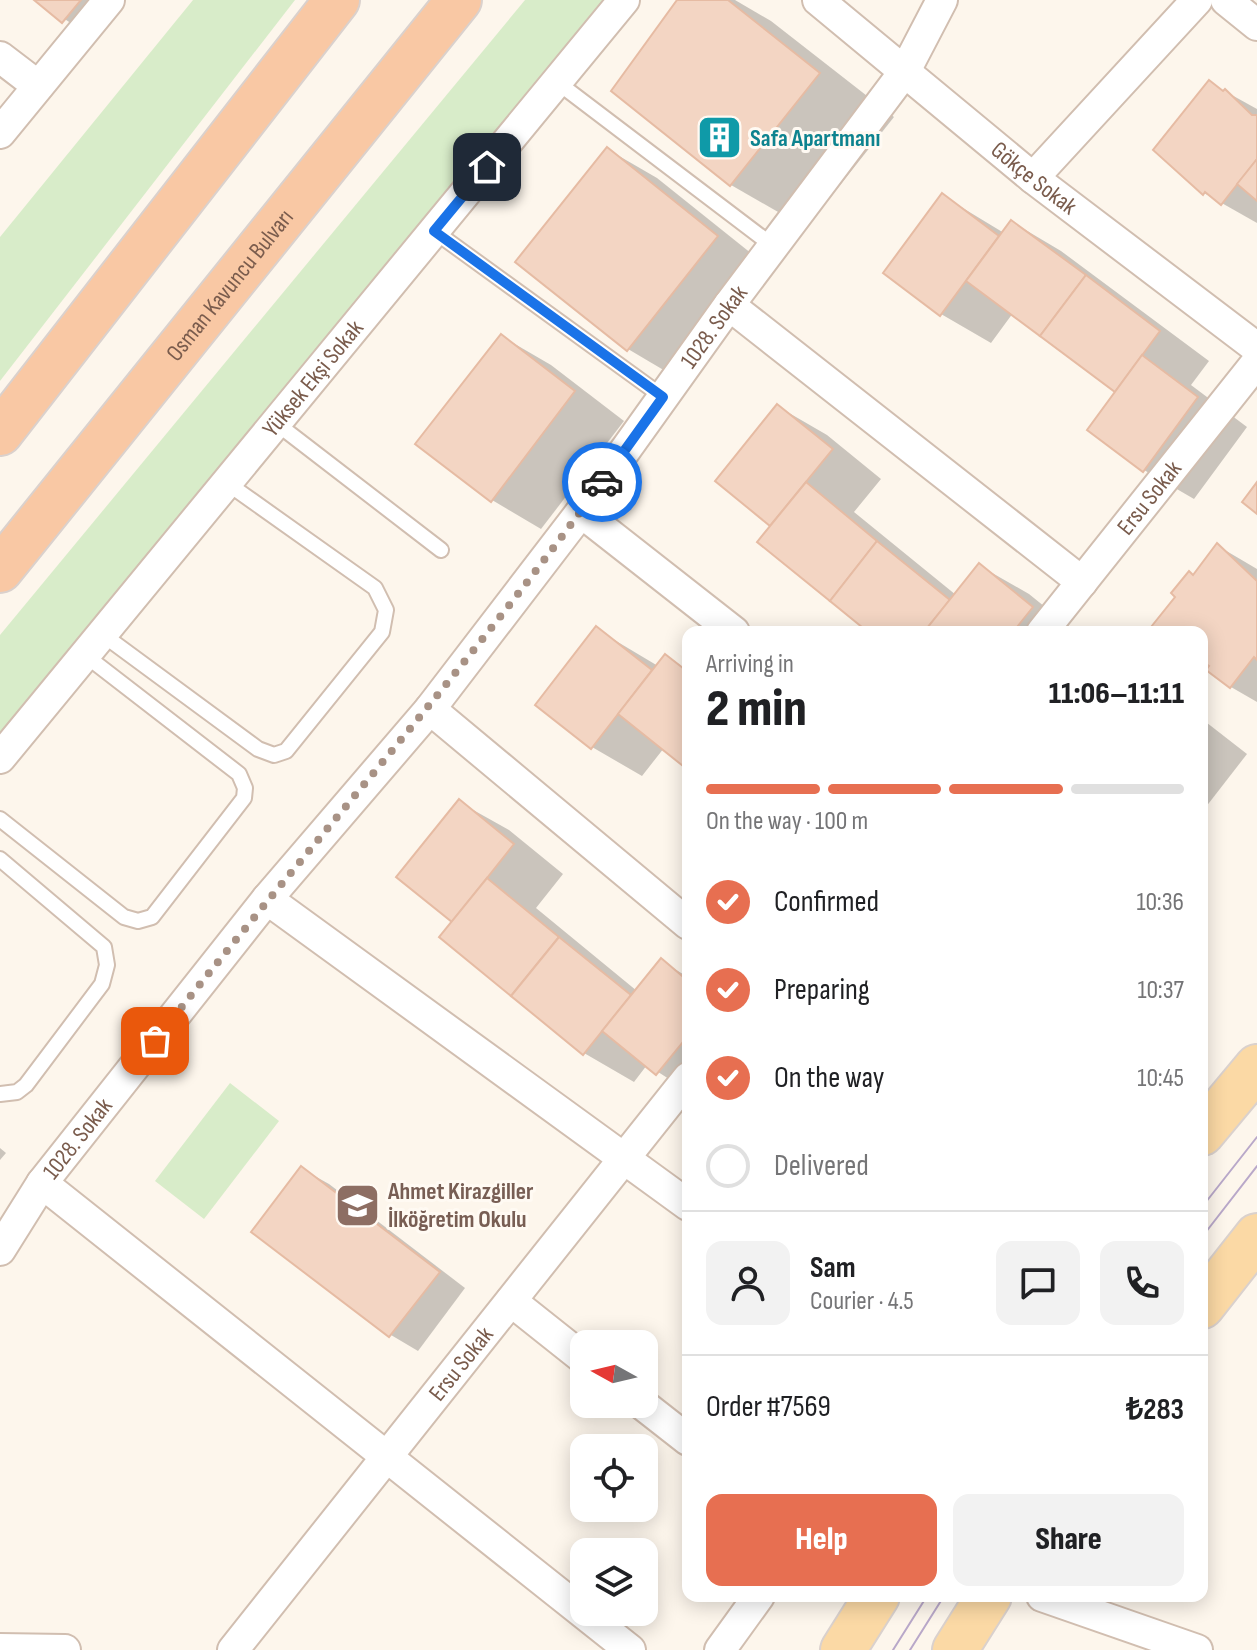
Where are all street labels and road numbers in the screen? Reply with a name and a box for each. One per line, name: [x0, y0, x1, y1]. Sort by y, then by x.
street label: Gökçe Sokak: [985, 135, 1083, 221]
street label: Osman Kavuncu Bulvarı: [160, 203, 299, 367]
street label: 1028. Sokak: [674, 279, 753, 374]
street label: Yüksek Ekşi Sokak: [256, 314, 369, 442]
street label: Ersu Sokak: [1111, 454, 1188, 540]
street label: 1028. Sokak: [36, 1092, 118, 1185]
street label: Ersu Sokak: [422, 1321, 499, 1407]

